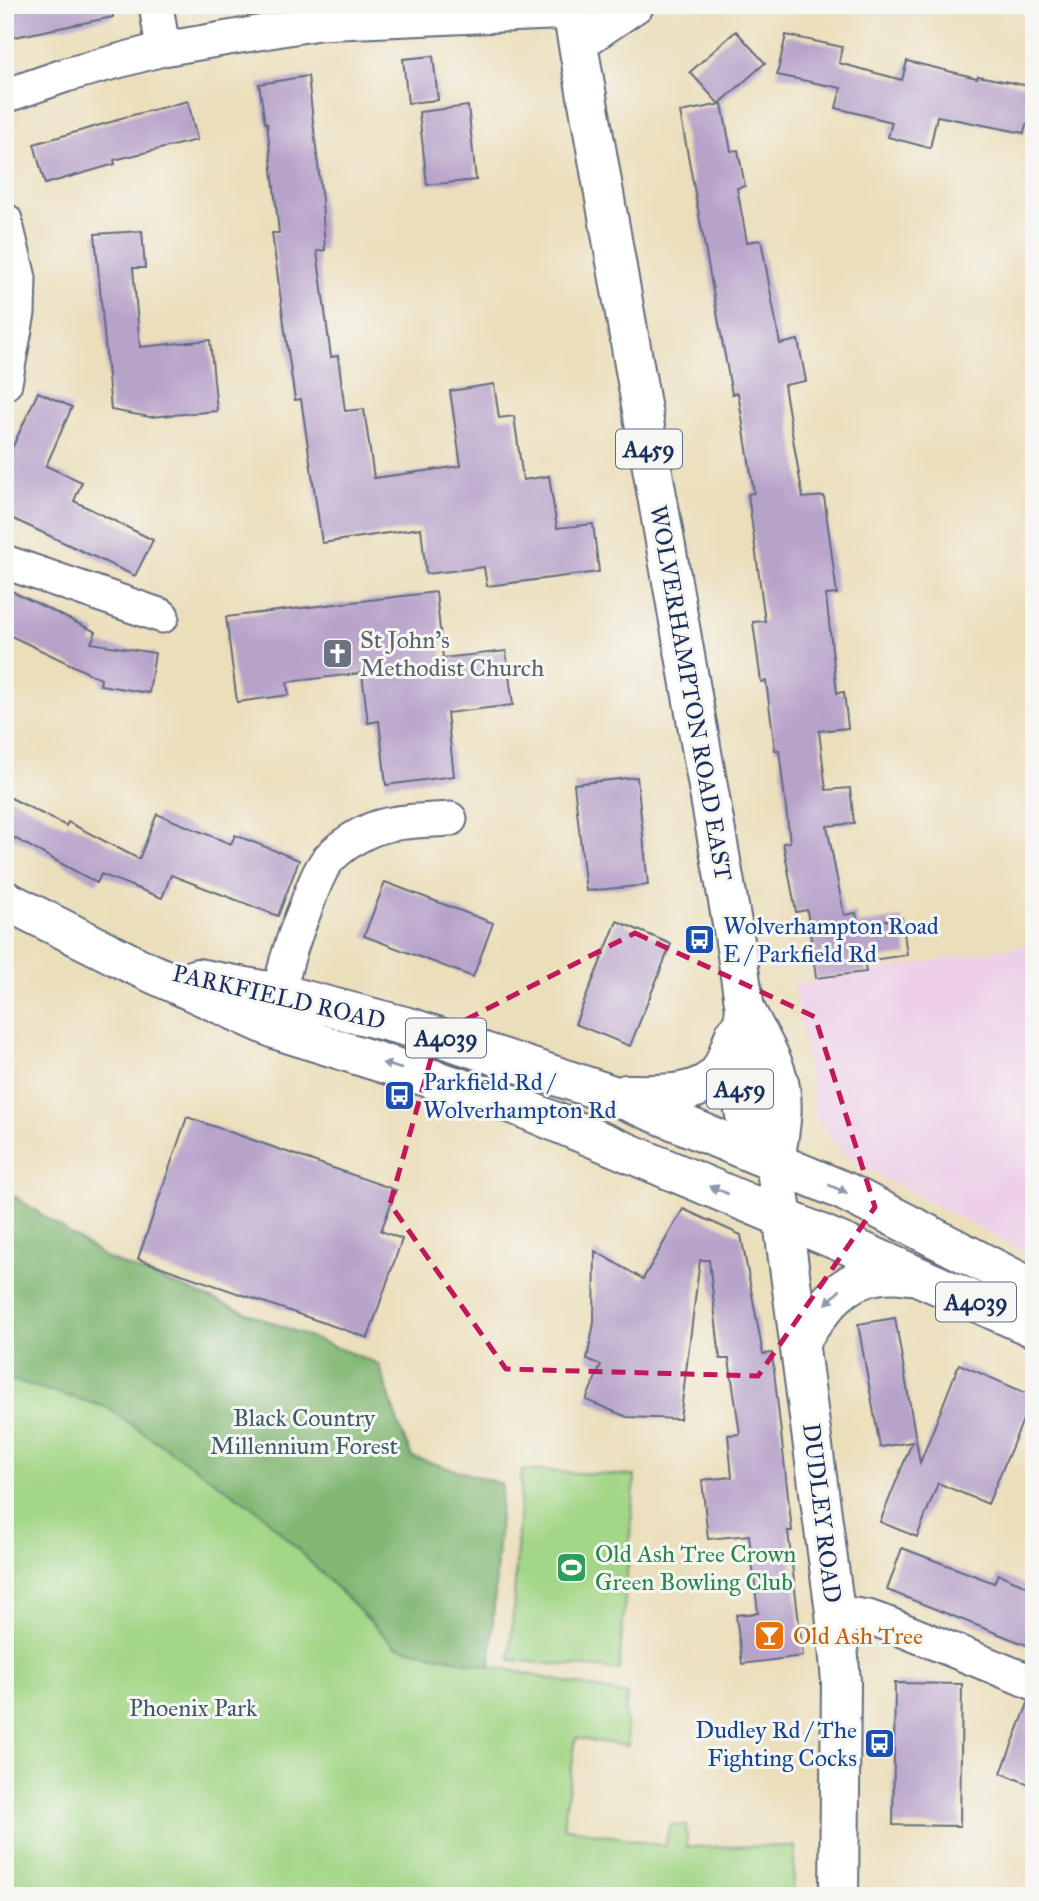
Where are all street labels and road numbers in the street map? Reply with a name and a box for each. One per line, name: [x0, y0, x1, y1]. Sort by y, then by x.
road number: A459: [616, 430, 682, 468]
street label: WOLVERHAMPTON ROAD EAST: [643, 503, 739, 883]
street label: PARKFIELD ROAD: [170, 958, 388, 1036]
road number: A4039: [406, 1018, 486, 1058]
road number: A459: [707, 1070, 773, 1108]
road number: A4039: [936, 1282, 1016, 1322]
street label: DUDLEY ROAD: [796, 1421, 848, 1605]

